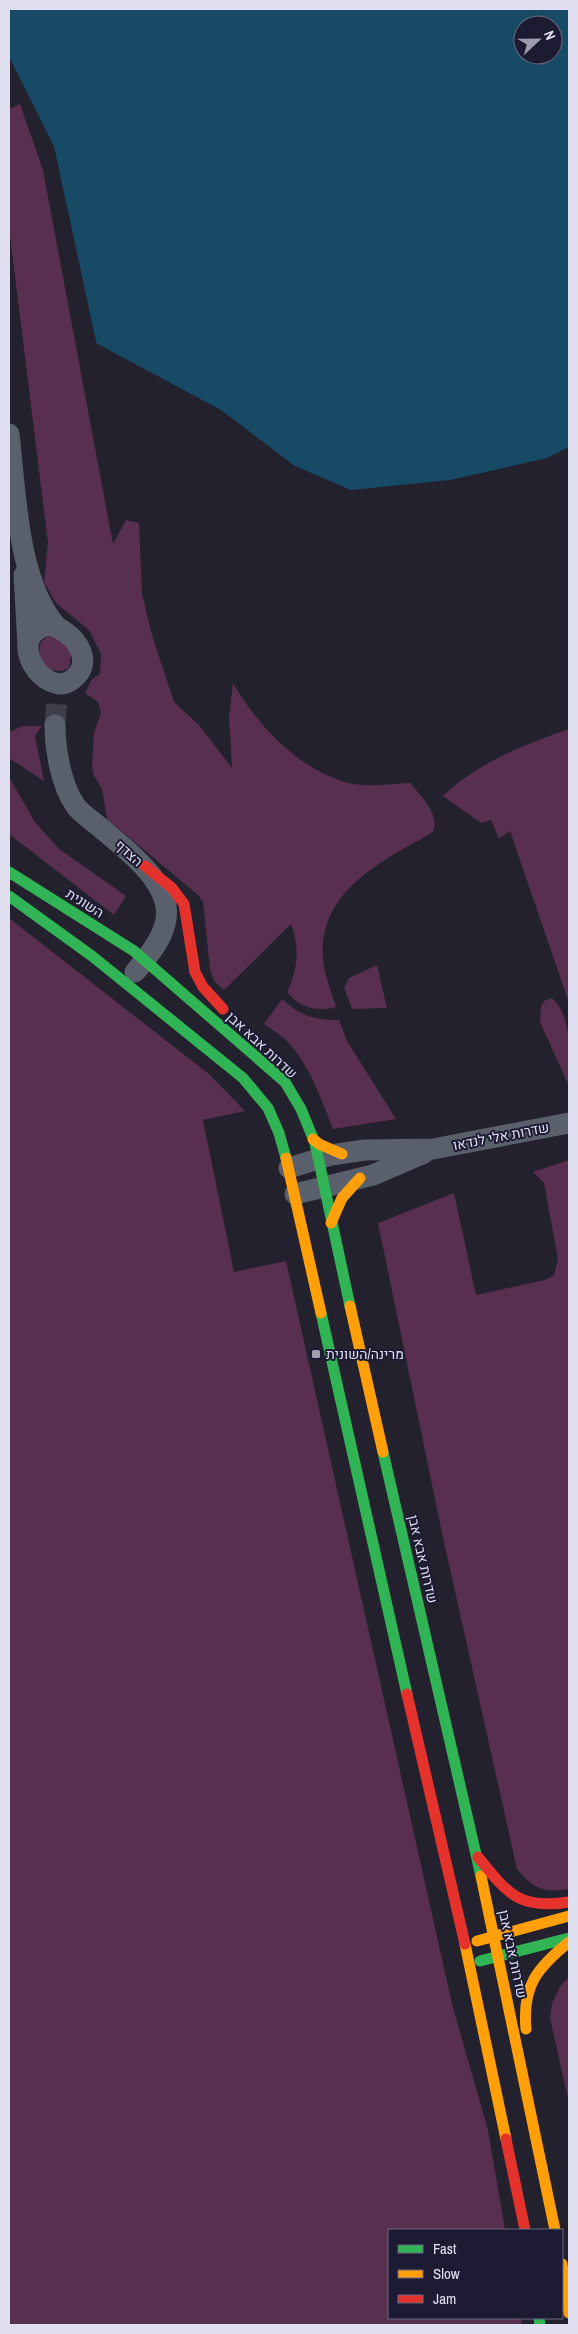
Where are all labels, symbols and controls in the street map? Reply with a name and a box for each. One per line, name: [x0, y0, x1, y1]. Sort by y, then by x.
north arrow: [513, 15, 563, 65]
text: N: [540, 28, 560, 42]
street label: הצדף: [111, 836, 147, 870]
street label: השונית: [63, 884, 107, 922]
street label: שדרות אבא אבן: [223, 1008, 301, 1082]
street label: שדרות אלי לנדאו: [451, 1118, 551, 1154]
place label: מרינה/השונית: [326, 1345, 404, 1363]
marker: מרינה/השונית: [310, 1348, 322, 1360]
street label: שדרות אבא אבן: [404, 1513, 442, 1605]
street label: שדרות אבא אבן: [495, 1908, 531, 2000]
legend: [388, 2229, 563, 2319]
text: Fast: [433, 2238, 457, 2259]
text: Slow: [433, 2263, 460, 2284]
text: Jam: [433, 2288, 456, 2309]

